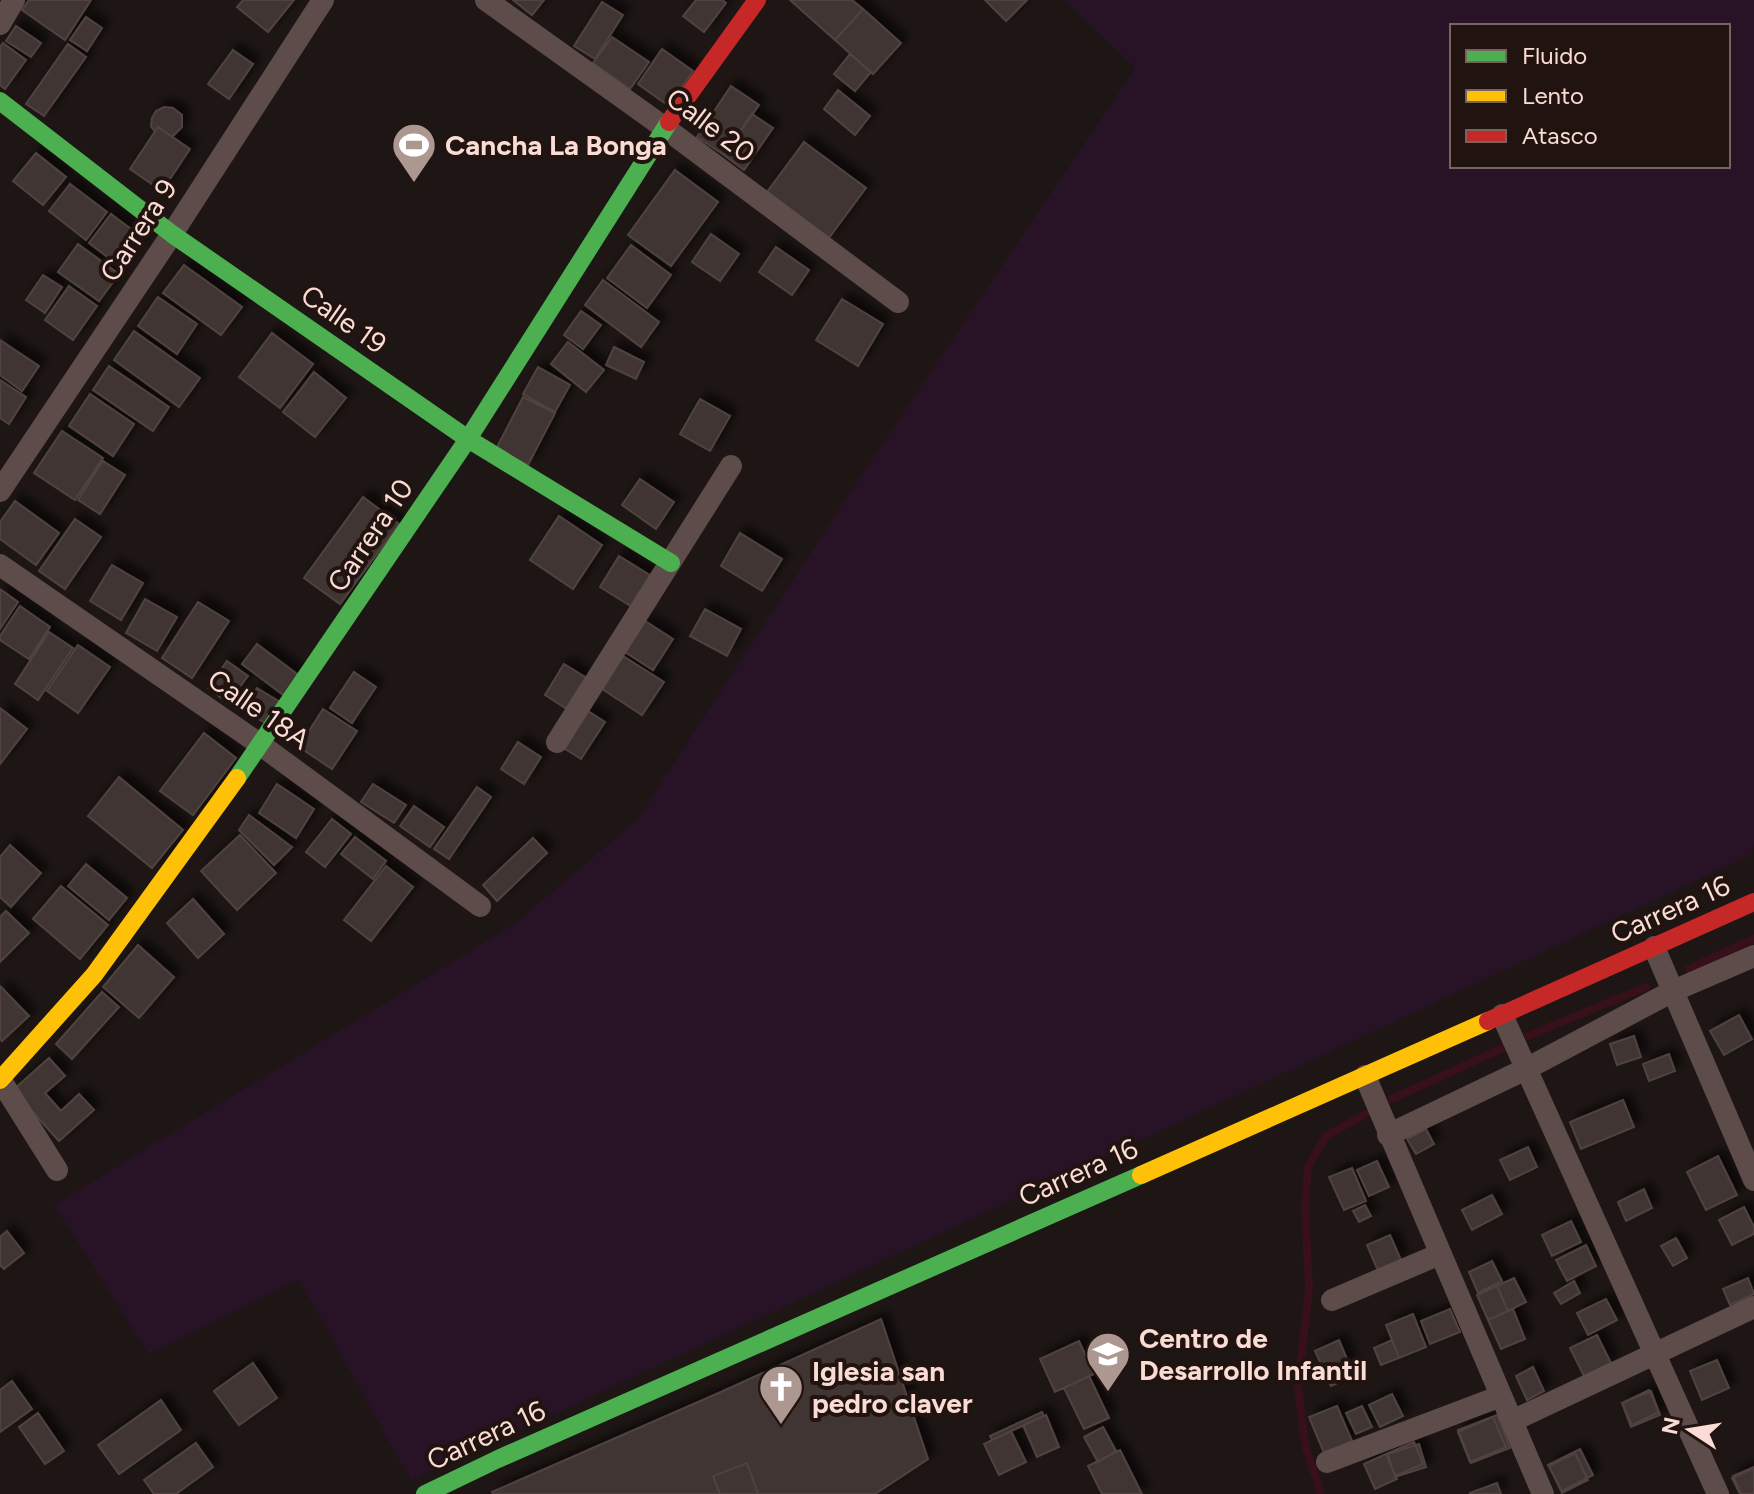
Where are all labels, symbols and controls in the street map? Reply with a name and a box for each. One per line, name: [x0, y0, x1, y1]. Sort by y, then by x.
legend: [1450, 24, 1730, 168]
text: Fluido: [1522, 41, 1587, 70]
street label: Calle 20: [660, 81, 762, 169]
text: Lento: [1522, 81, 1584, 110]
sports icon: Cancha La Bonga: [390, 121, 438, 184]
text: Atasco: [1522, 121, 1598, 150]
place label: Cancha La Bonga: [445, 128, 667, 162]
street label: Carrera 9: [92, 172, 184, 288]
street label: Calle 19: [295, 277, 393, 361]
street label: Carrera 10: [320, 472, 420, 598]
street label: Calle 18A: [201, 662, 317, 756]
street label: Carrera 16: [1605, 868, 1735, 950]
street label: Carrera 16: [1013, 1131, 1143, 1213]
place label: Centro de Desarrollo Infantil: [1139, 1321, 1367, 1387]
school or university icon: Centro de Desarrollo Infantil: [1084, 1330, 1132, 1393]
place label: Iglesia san pedro claver: [812, 1354, 973, 1420]
church icon: Iglesia san pedro claver: [757, 1363, 805, 1426]
north arrow: [1650, 1390, 1730, 1470]
street label: Carrera 16: [421, 1393, 551, 1477]
text: N: [1656, 1415, 1686, 1437]

